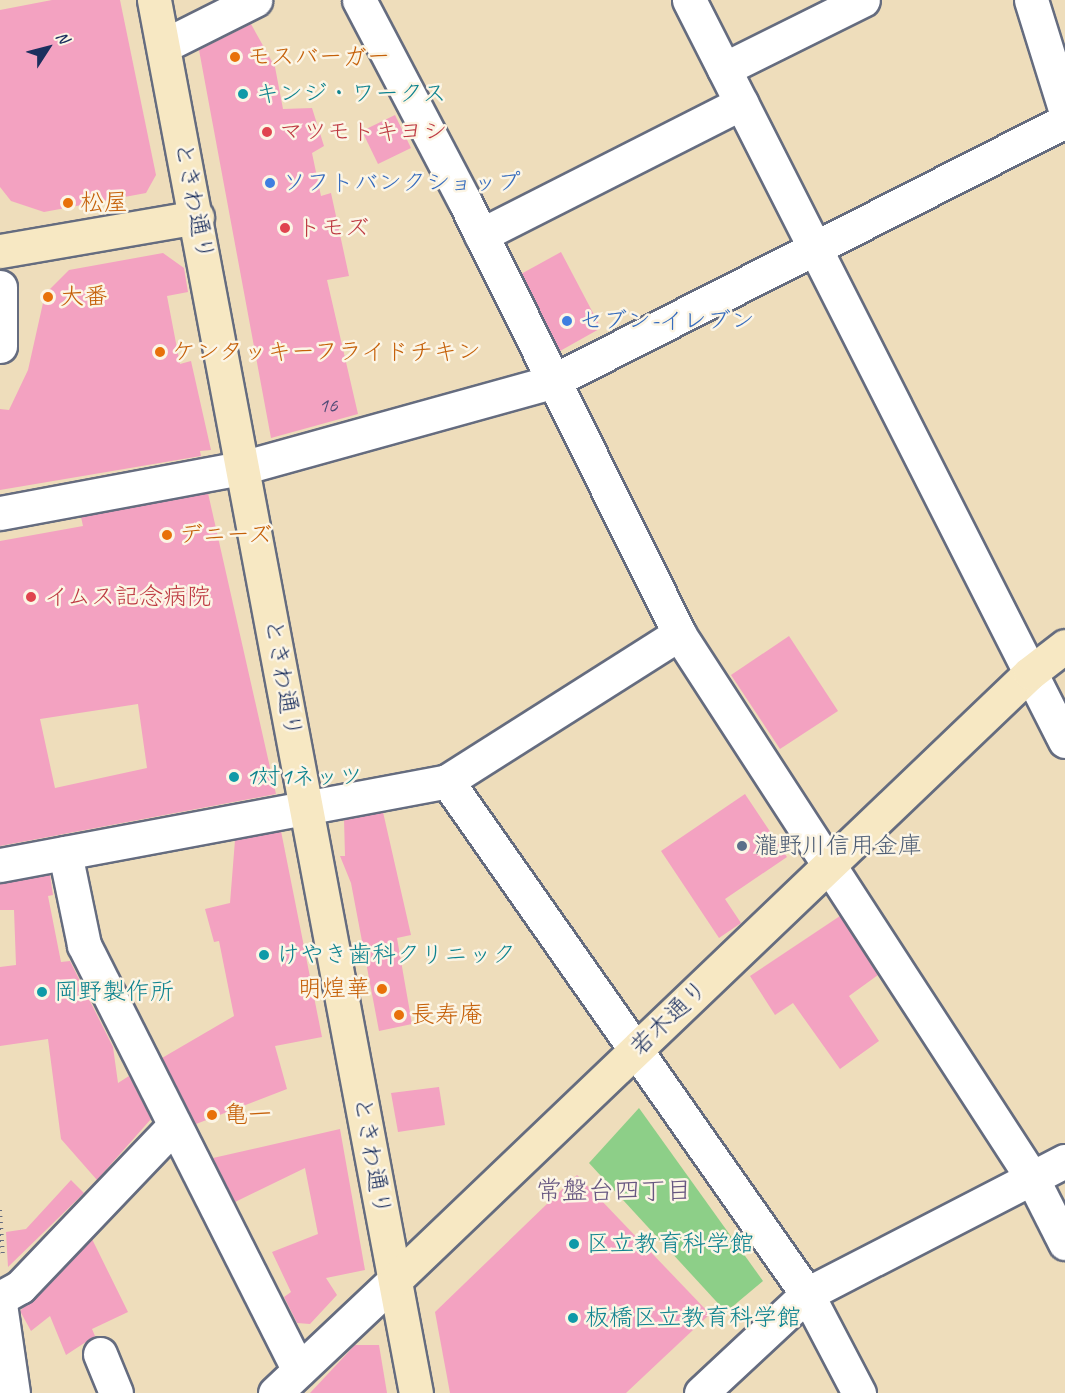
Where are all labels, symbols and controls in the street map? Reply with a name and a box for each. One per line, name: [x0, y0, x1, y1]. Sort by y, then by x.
north arrow: [18, 18, 78, 78]
text: N: [52, 28, 74, 47]
place label: モスバーガー: [247, 43, 391, 71]
marker: モスバーガー: [228, 50, 242, 64]
place label: キンジ・ワークス: [255, 80, 447, 108]
marker: キンジ・ワークス: [236, 87, 250, 101]
place label: マツモトキヨシ: [279, 118, 447, 146]
marker: マツモトキヨシ: [260, 125, 274, 139]
street label: ときわ通り: [168, 139, 220, 263]
place label: ソフトバンクショップ: [282, 169, 522, 197]
marker: ソフトバンクショップ: [263, 176, 277, 190]
place label: 松屋: [80, 189, 128, 217]
marker: 松屋: [61, 196, 75, 210]
place label: トモズ: [297, 214, 369, 242]
marker: トモズ: [278, 221, 292, 235]
place label: 大番: [60, 283, 108, 311]
marker: 大番: [41, 290, 55, 304]
place label: セブン-イレブン: [579, 307, 755, 335]
marker: セブン-イレブン: [560, 314, 574, 328]
place label: ケンタッキーフライドチキン: [172, 338, 484, 366]
marker: ケンタッキーフライドチキン: [153, 345, 167, 359]
house number: 16: [319, 392, 337, 418]
place label: デニーズ: [179, 521, 275, 549]
marker: デニーズ: [160, 528, 174, 542]
place label: イムス記念病院: [44, 583, 212, 611]
marker: イムス記念病院: [22, 588, 40, 606]
street label: ときわ通り: [258, 616, 308, 740]
place label: 1対1ネッツ: [246, 763, 364, 791]
marker: 1対1ネッツ: [227, 770, 241, 784]
place label: 瀧野川信用金庫: [754, 832, 922, 860]
marker: 瀧野川信用金庫: [735, 839, 749, 853]
place label: けやき歯科クリニック: [276, 941, 516, 969]
marker: けやき歯科クリニック: [257, 948, 271, 962]
street label: 若木通り: [624, 974, 714, 1062]
place label: 明煌華: [298, 975, 370, 1003]
place label: 岡野製作所: [54, 978, 174, 1006]
marker: 明煌華: [375, 982, 389, 996]
marker: 岡野製作所: [35, 985, 49, 999]
place label: 長寿庵: [411, 1001, 483, 1029]
marker: 長寿庵: [392, 1008, 406, 1022]
street label: ときわ通り: [347, 1094, 397, 1218]
place label: 亀一: [224, 1101, 272, 1129]
marker: 亀一: [205, 1108, 219, 1122]
district label: 常盤台四丁目: [536, 1175, 692, 1207]
place label: 区立教育科学館: [586, 1230, 754, 1258]
marker: 区立教育科学館: [567, 1237, 581, 1251]
place label: 板橋区立教育科学館: [585, 1304, 801, 1332]
marker: 板橋区立教育科学館: [566, 1311, 580, 1325]

